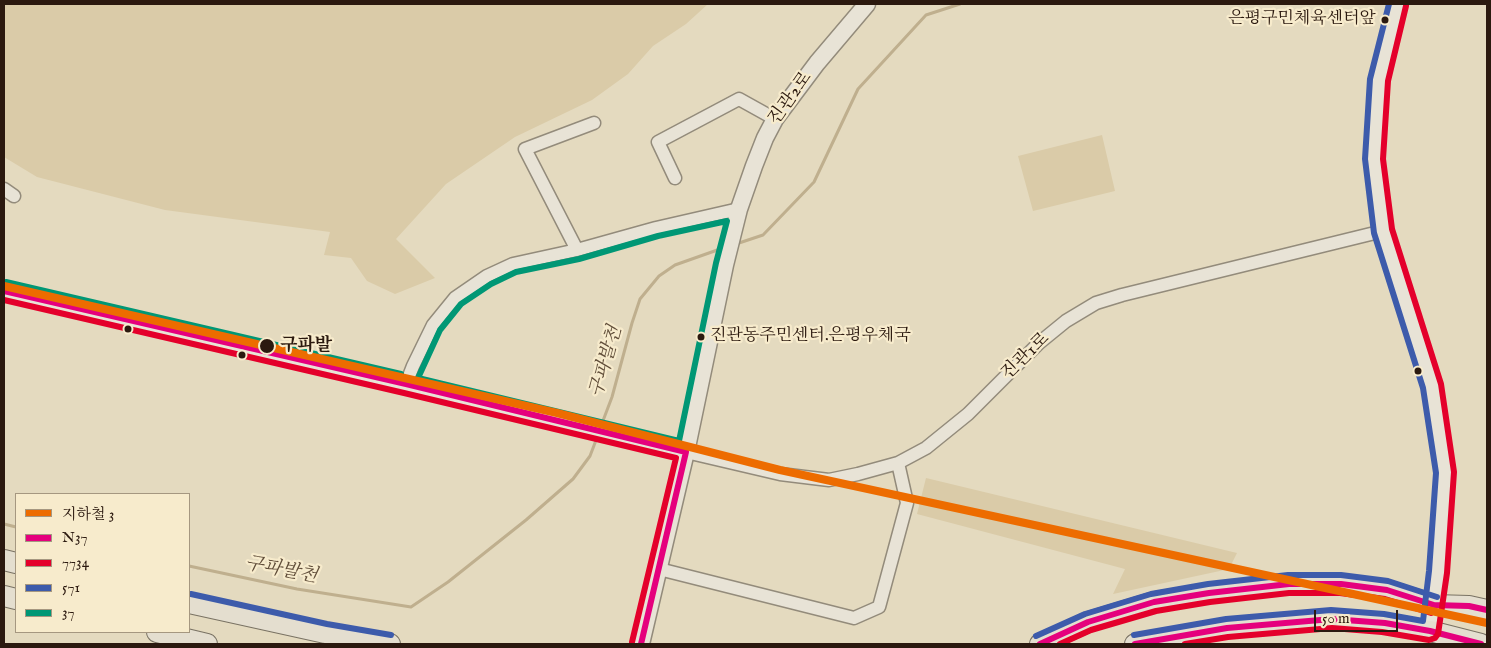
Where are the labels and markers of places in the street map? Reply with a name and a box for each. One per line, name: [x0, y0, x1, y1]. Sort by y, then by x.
place label: 은평구민체육센터앞: [1228, 10, 1376, 30]
marker: 은평구민체육센터앞: [1380, 15, 1390, 25]
unlabelled marker: [123, 324, 133, 334]
place label: 진관동주민센터.은평우체국: [710, 327, 911, 347]
marker: 진관동주민센터.은평우체국: [696, 332, 706, 342]
place label: 구파발: [280, 335, 332, 357]
marker: 구파발: [258, 337, 276, 355]
unlabelled marker: [237, 350, 247, 360]
unlabelled marker: [1413, 366, 1423, 376]

